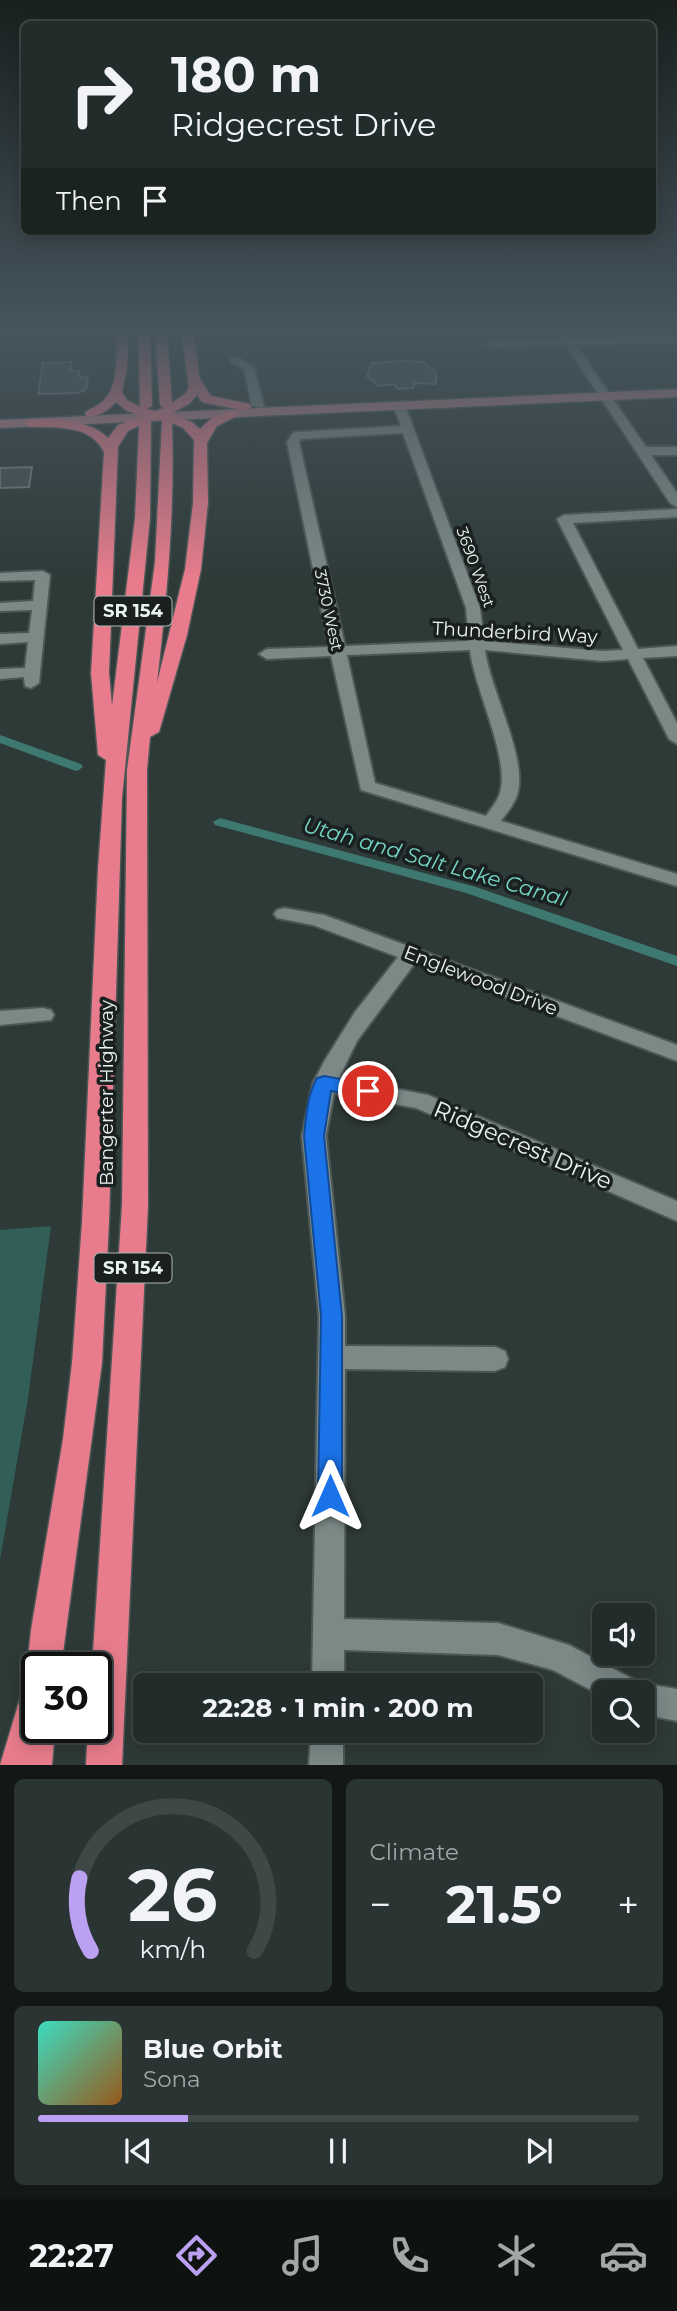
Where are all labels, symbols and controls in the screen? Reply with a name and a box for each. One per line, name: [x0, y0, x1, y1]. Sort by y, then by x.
text: 180 m: [171, 45, 321, 104]
icon: right: [56, 49, 147, 140]
text: Ridgecrest Drive: [171, 105, 436, 144]
icon: arrive: [136, 182, 174, 220]
text: Then: [56, 185, 122, 217]
street label: 3690 West: [452, 524, 499, 610]
street label: 3730 West: [311, 568, 347, 653]
road number: SR 154: [94, 596, 172, 626]
street label: Thunderbird Way: [432, 617, 599, 648]
water label: Utah and Salt Lake Canal: [301, 812, 570, 911]
street label: Englewood Drive: [401, 941, 561, 1020]
street label: Bangerter Highway: [95, 999, 118, 1186]
pin: [338, 1061, 398, 1121]
icon: arrive: [349, 1072, 387, 1110]
street label: Ridgecrest Drive: [430, 1095, 616, 1195]
road number: SR 154: [94, 1254, 172, 1282]
position arrow: [293, 1459, 367, 1533]
map controls: [592, 1603, 655, 1743]
button: sound: [592, 1603, 655, 1666]
speed limit sign: 30: [21, 1652, 112, 1743]
button: search: [592, 1680, 655, 1743]
text: 22:28 · 1 min · 200 m: [202, 1692, 474, 1724]
text: Climate: [370, 1838, 459, 1866]
text: 26: [128, 1852, 217, 1940]
text: 21.5°: [446, 1873, 563, 1936]
text: −: [370, 1881, 391, 1928]
text: +: [617, 1881, 639, 1928]
text: km/h: [139, 1934, 206, 1964]
text: Blue Orbit: [143, 2033, 282, 2065]
text: Sona: [143, 2065, 201, 2093]
icon: previous: [119, 2132, 157, 2170]
icon: pause: [319, 2132, 357, 2170]
icon: next: [520, 2132, 558, 2170]
icon: directions: [172, 2231, 221, 2280]
icon: music: [278, 2231, 327, 2280]
icon: phone: [385, 2231, 434, 2280]
icon: climate: [492, 2231, 541, 2280]
icon: car: [599, 2231, 648, 2280]
text: 22:27: [29, 2236, 114, 2275]

